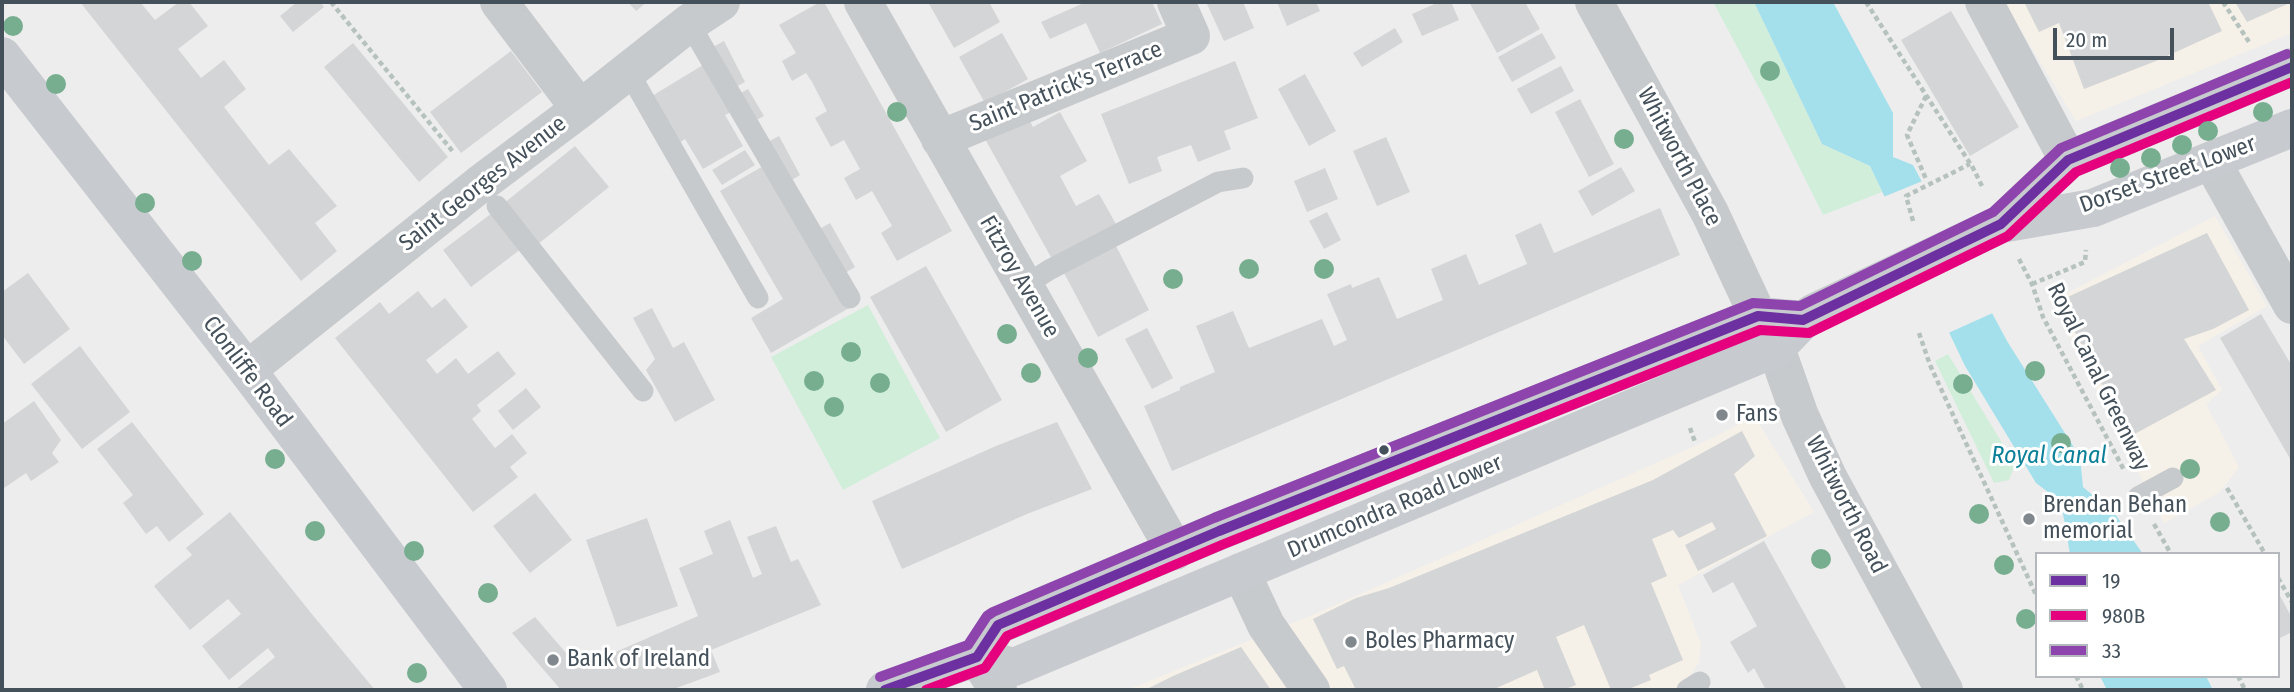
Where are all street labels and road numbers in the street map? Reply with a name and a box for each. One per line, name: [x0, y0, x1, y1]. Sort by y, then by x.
street label: Saint Patrick's Terrace: [966, 36, 1166, 138]
street label: Whitworth Place: [1631, 83, 1727, 231]
street label: Saint Georges Avenue: [394, 110, 572, 258]
street label: Dorset Street Lower: [2076, 130, 2260, 220]
street label: Fitzroy Avenue: [973, 211, 1065, 343]
street label: Royal Canal Greenway: [2041, 279, 2155, 475]
street label: Clonliffe Road: [196, 311, 298, 433]
street label: Whitworth Road: [1800, 432, 1892, 578]
street label: Drumcondra Road Lower: [1284, 449, 1506, 565]

